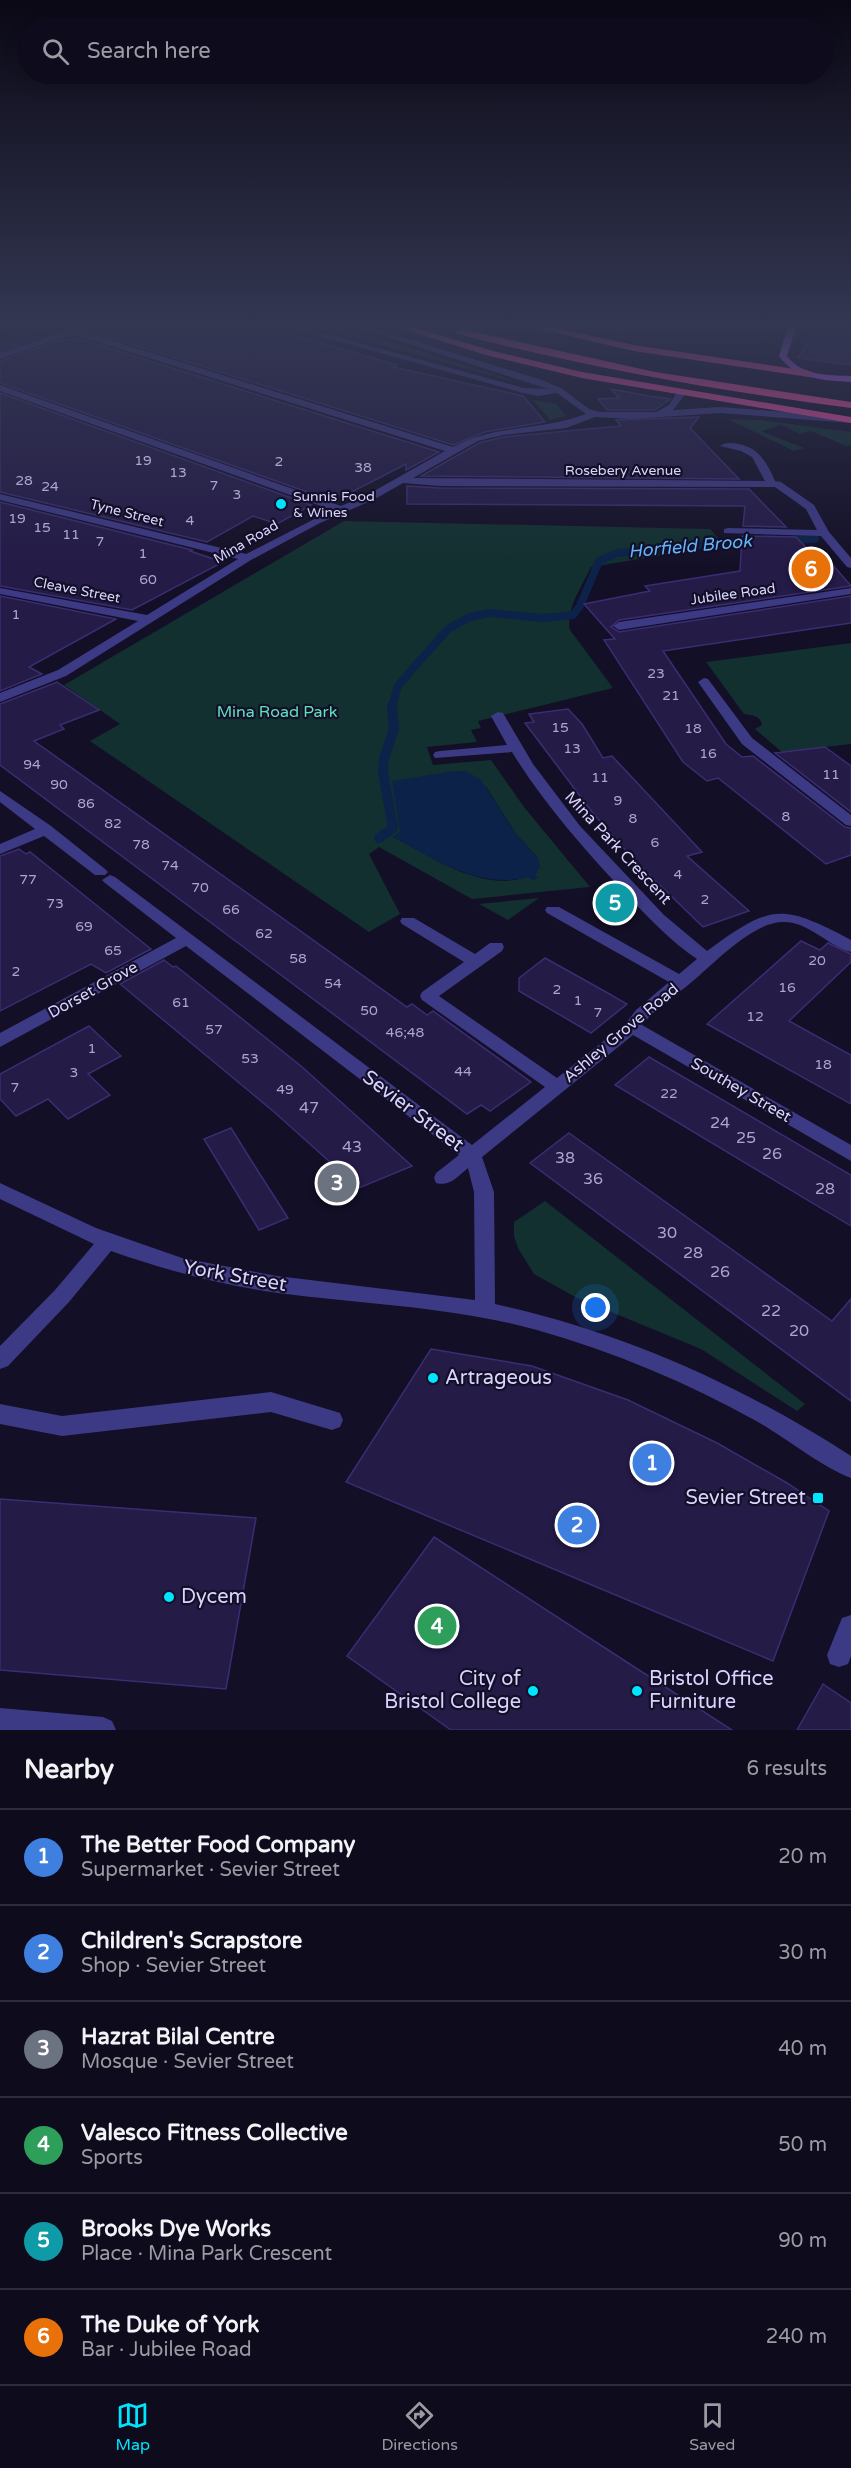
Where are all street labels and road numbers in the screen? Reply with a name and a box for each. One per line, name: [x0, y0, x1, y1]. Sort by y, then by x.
street label: Rosebery Avenue: [565, 462, 681, 479]
street label: Tyne Street: [88, 496, 166, 530]
street label: Mina Road: [211, 517, 281, 567]
street label: Cleave Street: [32, 573, 122, 607]
street label: Jubilee Road: [689, 580, 777, 608]
street label: Mina Park Crescent: [560, 787, 676, 909]
street label: Dorset Grove: [45, 957, 141, 1023]
street label: Ashley Grove Road: [559, 979, 683, 1087]
street label: Southey Street: [687, 1053, 795, 1127]
street label: Sevier Street: [358, 1065, 469, 1157]
street label: York Street: [182, 1255, 289, 1297]

